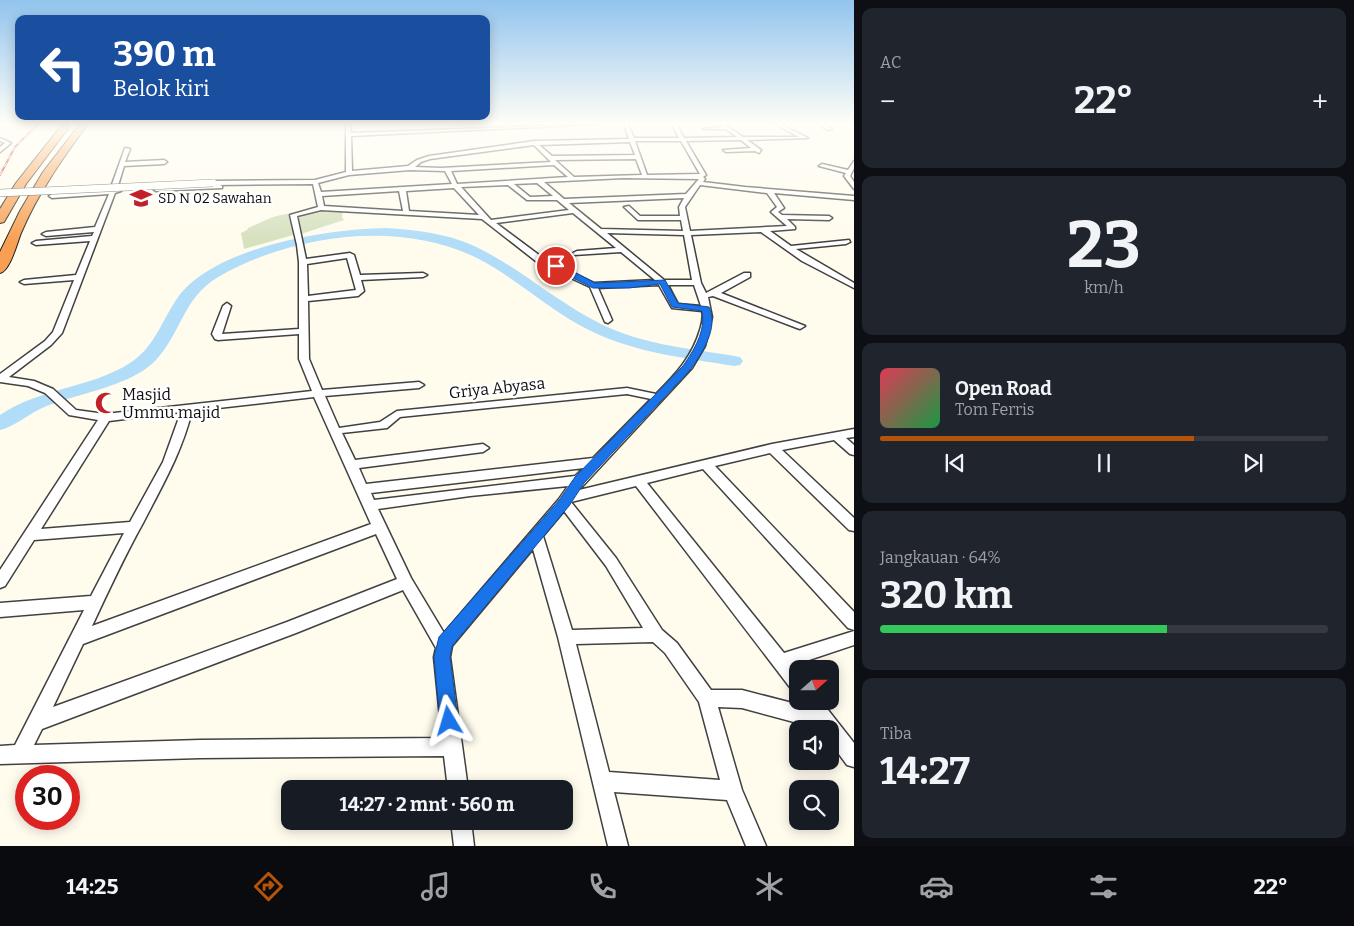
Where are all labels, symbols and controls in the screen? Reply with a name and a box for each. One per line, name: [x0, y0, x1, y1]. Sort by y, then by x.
text: 390 m: [113, 33, 216, 75]
icon: left: [30, 35, 95, 100]
text: AC: [880, 53, 901, 72]
text: Belok kiri: [113, 75, 209, 102]
text: 22°: [1074, 77, 1133, 123]
text: −: [880, 85, 895, 118]
text: +: [1312, 85, 1328, 118]
school or university icon: SD N 02 Sawahan: [128, 185, 154, 211]
place label: SD N 02 Sawahan: [158, 190, 272, 207]
text: 23: [1067, 206, 1141, 284]
pin: [535, 245, 577, 287]
icon: arrive: [542, 252, 570, 280]
text: km/h: [1084, 278, 1124, 297]
street label: Griya Abyasa: [448, 373, 546, 403]
text: Open Road: [955, 377, 1052, 400]
place label: Masjid Ummu majid: [122, 385, 221, 422]
mosque icon: Masjid Ummu majid: [93, 390, 119, 416]
text: Tom Ferris: [955, 400, 1034, 419]
icon: previous: [941, 449, 969, 477]
icon: pause: [1090, 449, 1118, 477]
icon: next: [1239, 449, 1267, 477]
text: Jangkauan · 64%: [880, 548, 1001, 567]
text: 320 km: [880, 572, 1013, 618]
north arrow: [789, 660, 839, 710]
map controls: [789, 660, 839, 830]
position arrow: [422, 694, 474, 746]
button: sound: [789, 720, 839, 770]
text: Tiba: [880, 724, 912, 743]
text: 14:27: [880, 748, 970, 794]
speed limit sign: 30: [15, 765, 80, 830]
button: search: [789, 780, 839, 830]
text: 14:27 · 2 mnt · 560 m: [340, 793, 514, 816]
icon: directions: [251, 869, 286, 904]
icon: music: [418, 869, 453, 904]
icon: phone: [585, 869, 620, 904]
icon: climate: [752, 869, 787, 904]
icon: car: [919, 869, 954, 904]
icon: filters: [1086, 869, 1121, 904]
text: 14:25: [66, 873, 119, 900]
text: 22°: [1253, 873, 1288, 900]

